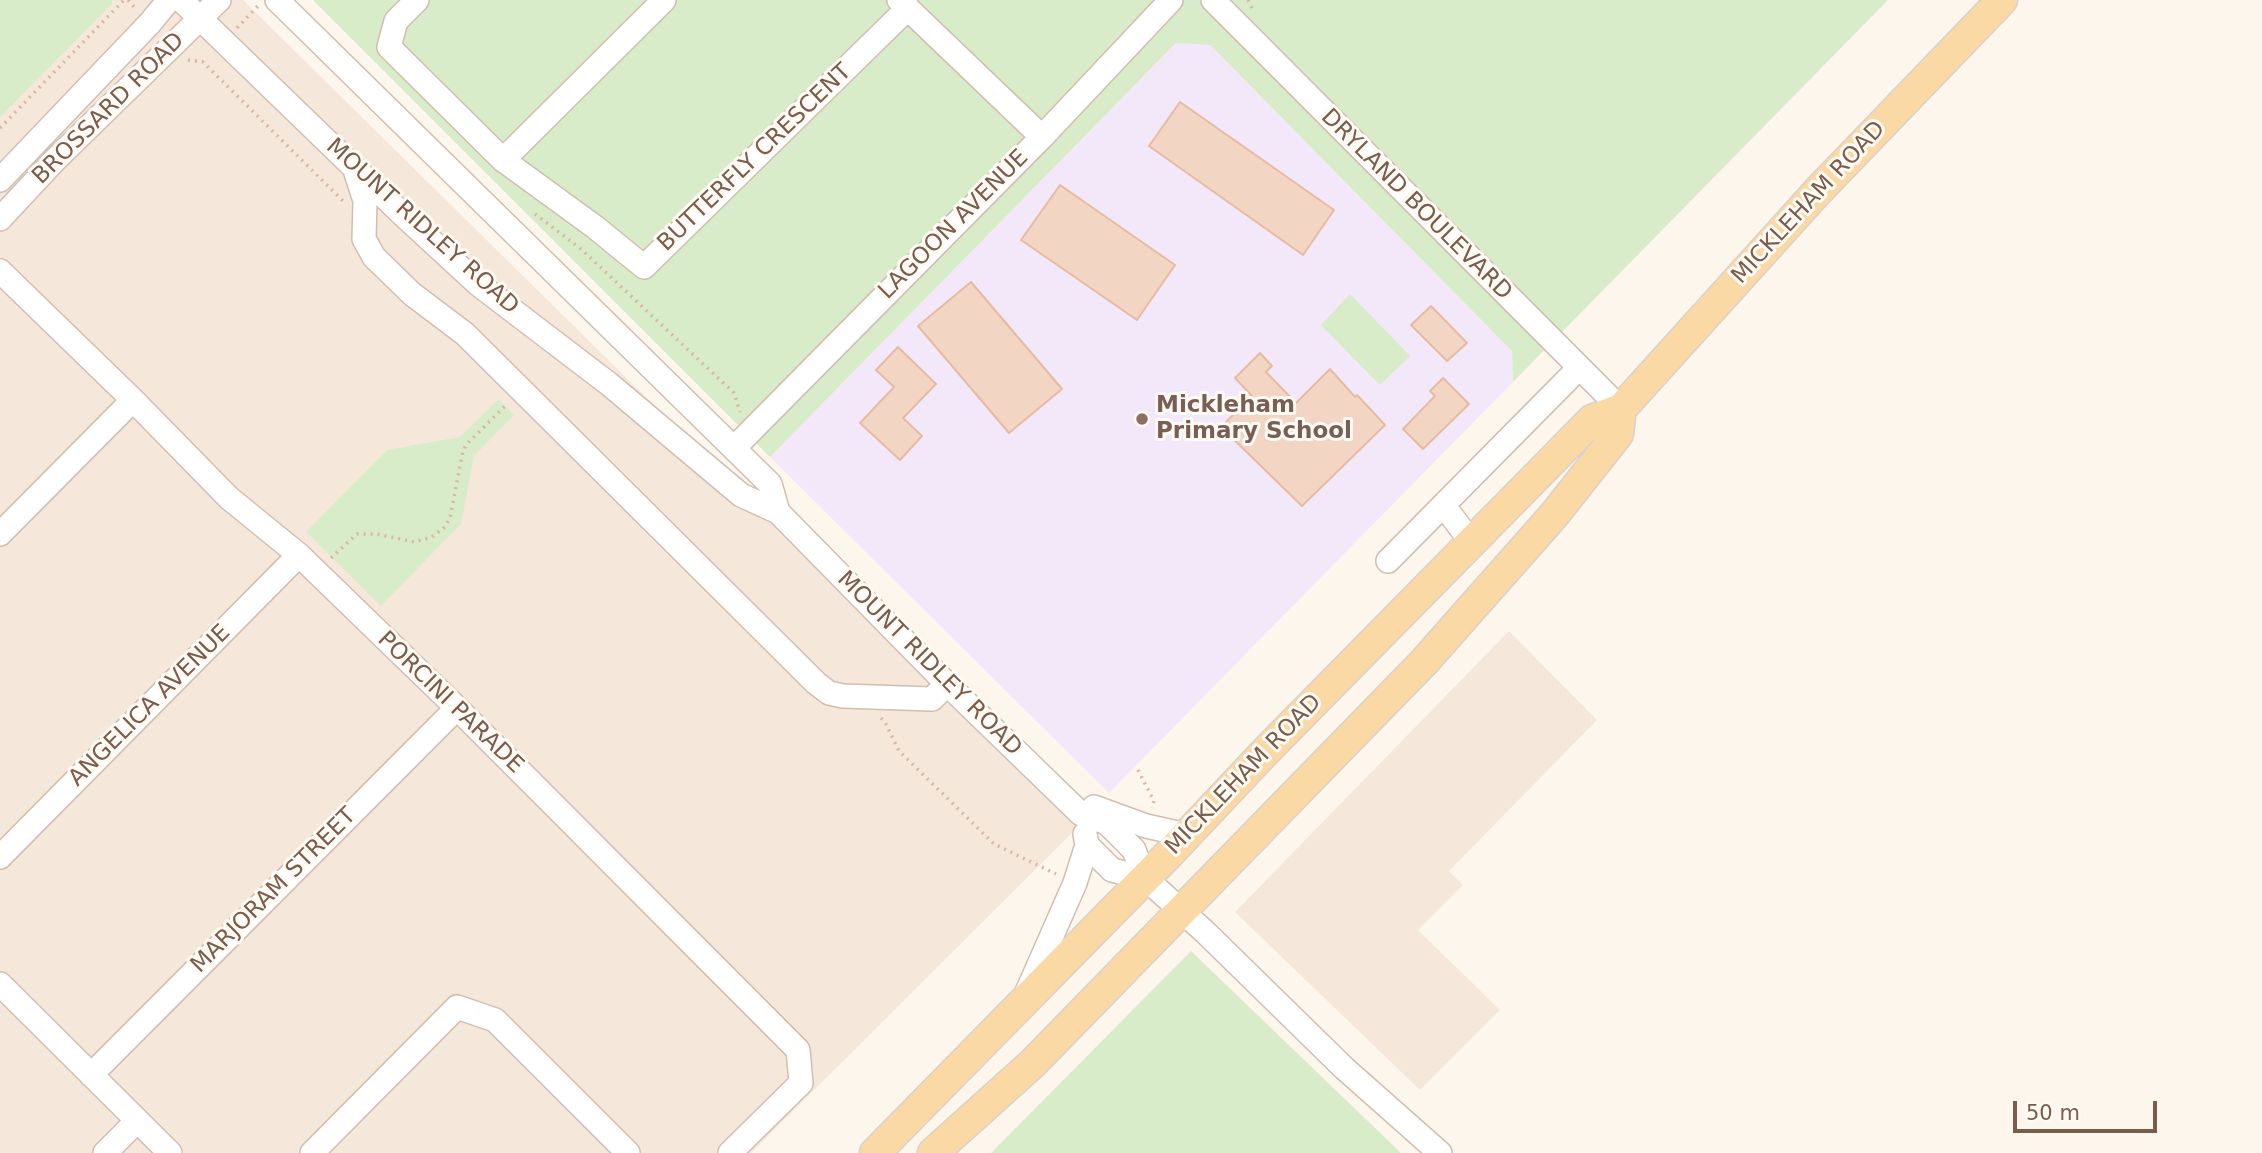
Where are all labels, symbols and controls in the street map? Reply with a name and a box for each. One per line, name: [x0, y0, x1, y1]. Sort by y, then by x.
street label: BROSSARD ROAD: [27, 27, 191, 191]
street label: BUTTERFLY CRESCENT: [653, 58, 857, 258]
street label: DRYLAND BOULEVARD: [1315, 104, 1517, 306]
street label: MICKLEHAM ROAD: [1726, 116, 1892, 290]
street label: MOUNT RIDLEY ROAD: [320, 133, 524, 321]
street label: LAGOON AVENUE: [873, 144, 1035, 306]
place label: Mickleham Primary School: [1156, 392, 1352, 446]
marker: Mickleham Primary School: [1134, 411, 1150, 427]
street label: MOUNT RIDLEY ROAD: [831, 566, 1027, 762]
street label: ANGELICA AVENUE: [63, 619, 237, 793]
street label: PORCINI PARADE: [371, 626, 529, 780]
street label: MICKLEHAM ROAD: [1160, 689, 1328, 861]
street label: MARJORAM STREET: [186, 803, 362, 979]
scale bar: [2017, 1086, 2160, 1130]
text: 50 m: [2026, 1101, 2080, 1125]

